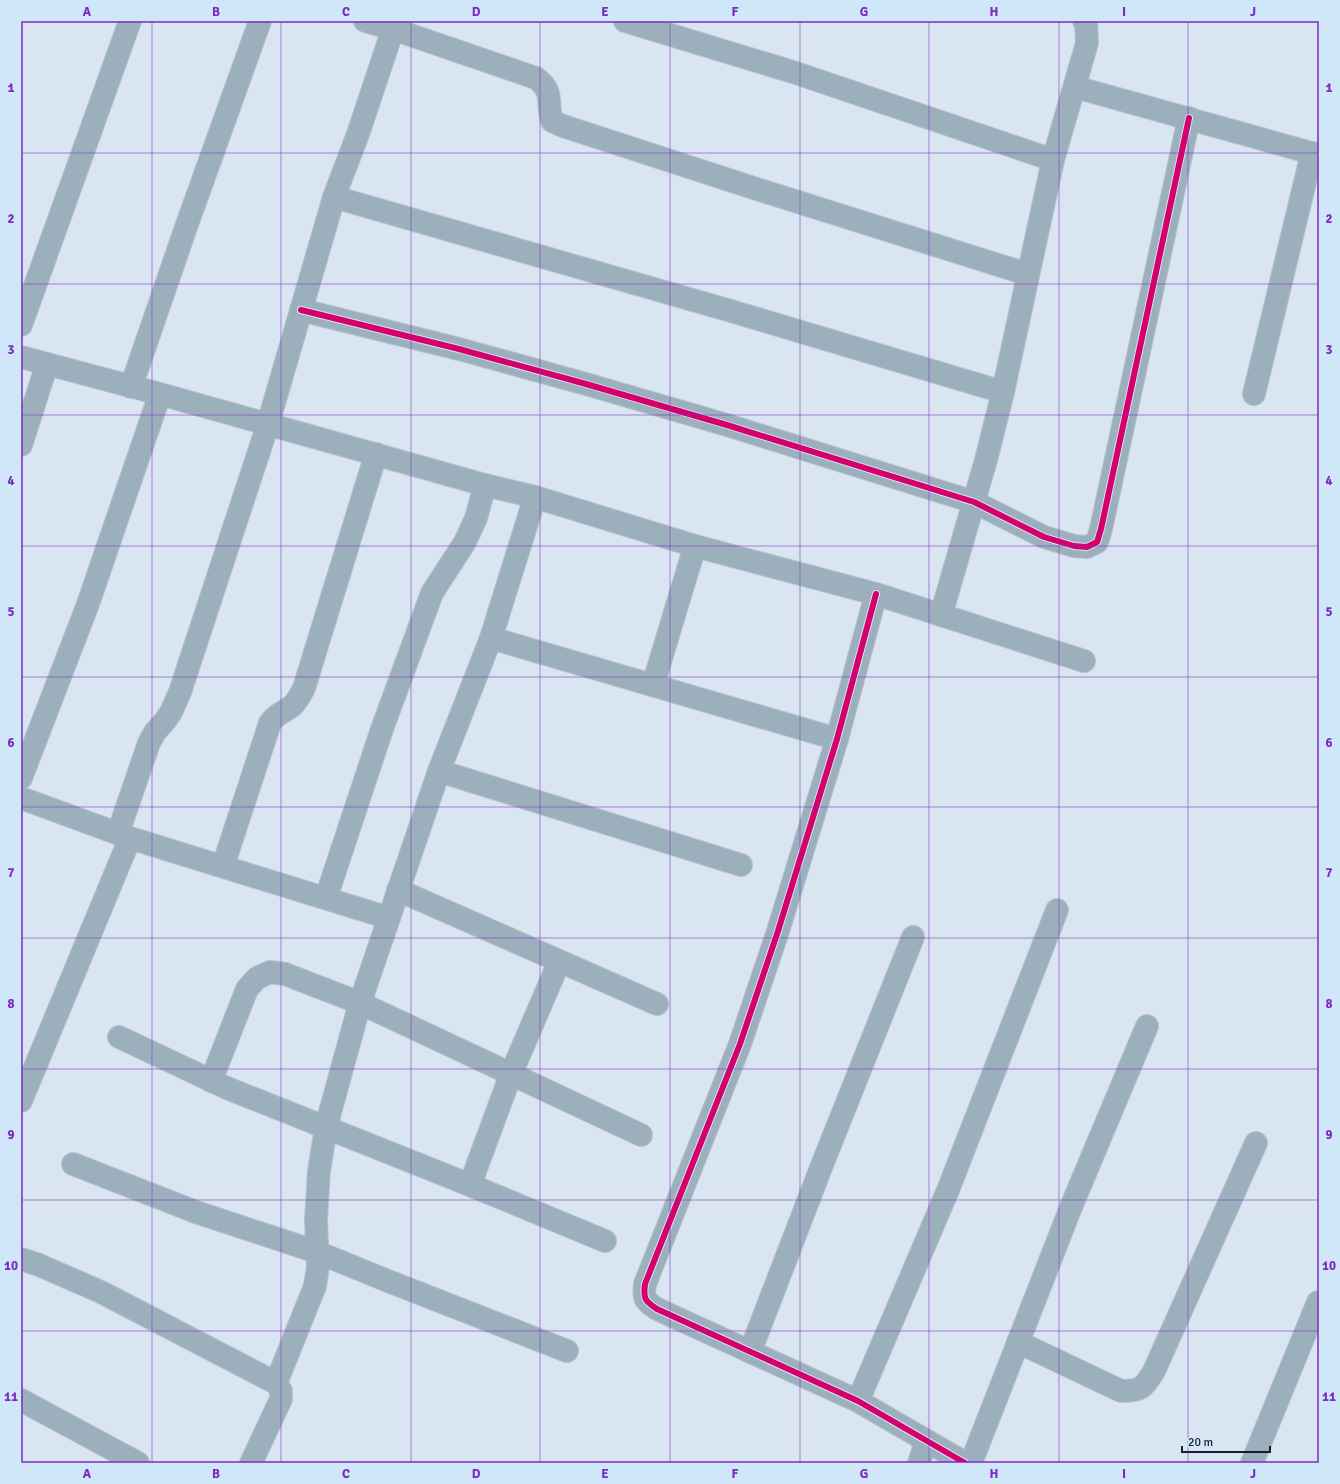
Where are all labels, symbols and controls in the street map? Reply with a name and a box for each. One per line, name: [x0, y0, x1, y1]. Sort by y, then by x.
text: A: [83, 4, 92, 20]
text: B: [212, 4, 220, 20]
text: C: [342, 4, 350, 20]
text: D: [472, 4, 481, 20]
text: E: [601, 4, 609, 20]
text: F: [732, 4, 739, 20]
text: G: [860, 4, 868, 20]
text: H: [990, 4, 998, 20]
text: I: [1122, 4, 1126, 20]
text: J: [1250, 4, 1256, 20]
text: 1: [7, 80, 15, 96]
text: 1: [1325, 80, 1333, 96]
text: 2: [7, 211, 15, 227]
text: 2: [1325, 211, 1333, 227]
text: 3: [7, 342, 15, 358]
text: 3: [1325, 342, 1333, 358]
text: 4: [7, 473, 15, 489]
text: 4: [1325, 473, 1333, 489]
text: 5: [7, 604, 15, 620]
text: 5: [1325, 604, 1333, 620]
text: 6: [7, 735, 15, 751]
text: 6: [1325, 735, 1333, 751]
text: 7: [7, 865, 15, 881]
text: 7: [1325, 865, 1333, 881]
text: 8: [7, 996, 15, 1012]
text: 8: [1325, 996, 1333, 1012]
text: 9: [7, 1127, 15, 1143]
text: 9: [1325, 1127, 1333, 1143]
text: 10: [4, 1258, 18, 1274]
text: 10: [1322, 1258, 1336, 1274]
text: 11: [4, 1389, 18, 1405]
text: 11: [1322, 1389, 1336, 1405]
scale bar: [1182, 1428, 1270, 1454]
text: 20 m: [1188, 1435, 1213, 1450]
text: A: [83, 1466, 92, 1482]
text: B: [212, 1466, 220, 1482]
text: C: [342, 1466, 350, 1482]
text: D: [472, 1466, 481, 1482]
text: E: [601, 1466, 609, 1482]
text: F: [732, 1466, 739, 1482]
text: G: [860, 1466, 868, 1482]
text: H: [990, 1466, 998, 1482]
text: I: [1122, 1466, 1126, 1482]
text: J: [1250, 1466, 1256, 1482]

